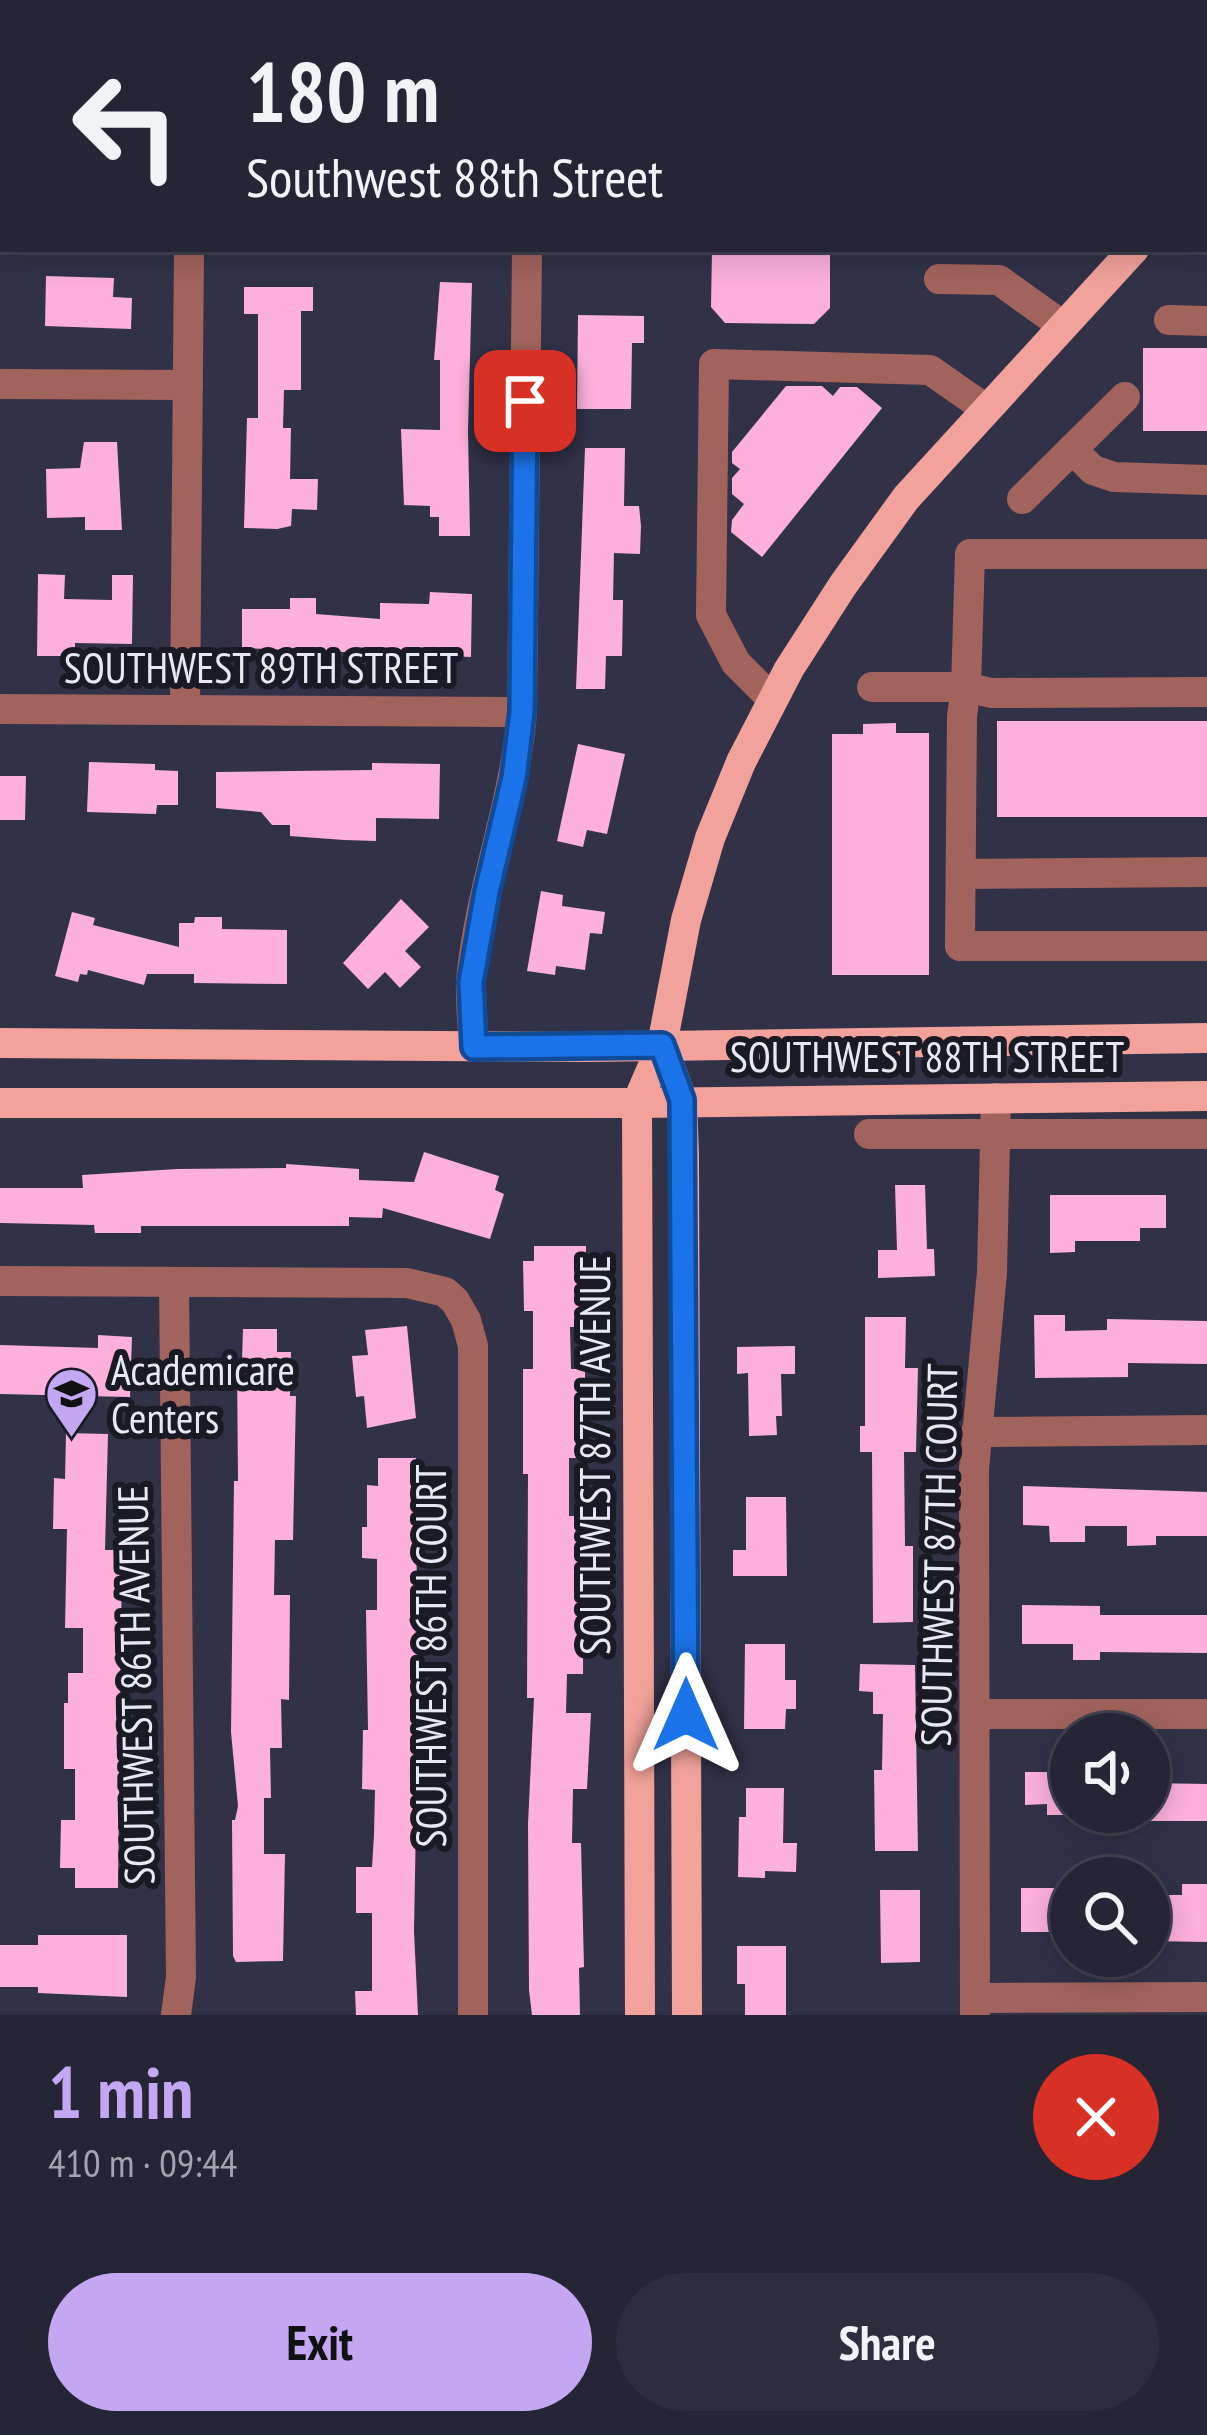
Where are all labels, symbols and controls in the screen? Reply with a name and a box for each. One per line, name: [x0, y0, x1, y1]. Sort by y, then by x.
text: 180 m: [246, 36, 439, 145]
icon: left: [48, 48, 204, 204]
text: Southwest 88th Street: [246, 142, 663, 212]
pin: [474, 350, 576, 452]
icon: arrive: [492, 368, 558, 434]
street label: SOUTHWEST 89TH STREET: [64, 640, 458, 695]
street label: SOUTHWEST 88TH STREET: [730, 1029, 1124, 1084]
street label: SOUTHWEST 87TH AVENUE: [567, 1255, 622, 1655]
place label: Academicare Centers: [111, 1342, 295, 1445]
street label: SOUTHWEST 87TH COURT: [908, 1363, 969, 1747]
school or university icon: Academicare Centers: [44, 1366, 100, 1440]
street label: SOUTHWEST 86TH COURT: [403, 1464, 458, 1847]
street label: SOUTHWEST 86TH AVENUE: [105, 1485, 166, 1885]
position arrow: [623, 1652, 749, 1778]
map controls: [1050, 1713, 1170, 1977]
button: sound: [1050, 1713, 1170, 1833]
button: search: [1050, 1857, 1170, 1977]
text: 1 min: [48, 2045, 193, 2138]
button: close: [1033, 2054, 1159, 2180]
text: 410 m · 09:44: [48, 2137, 237, 2188]
button: Exit: [48, 2273, 592, 2411]
button: Share: [616, 2273, 1159, 2411]

